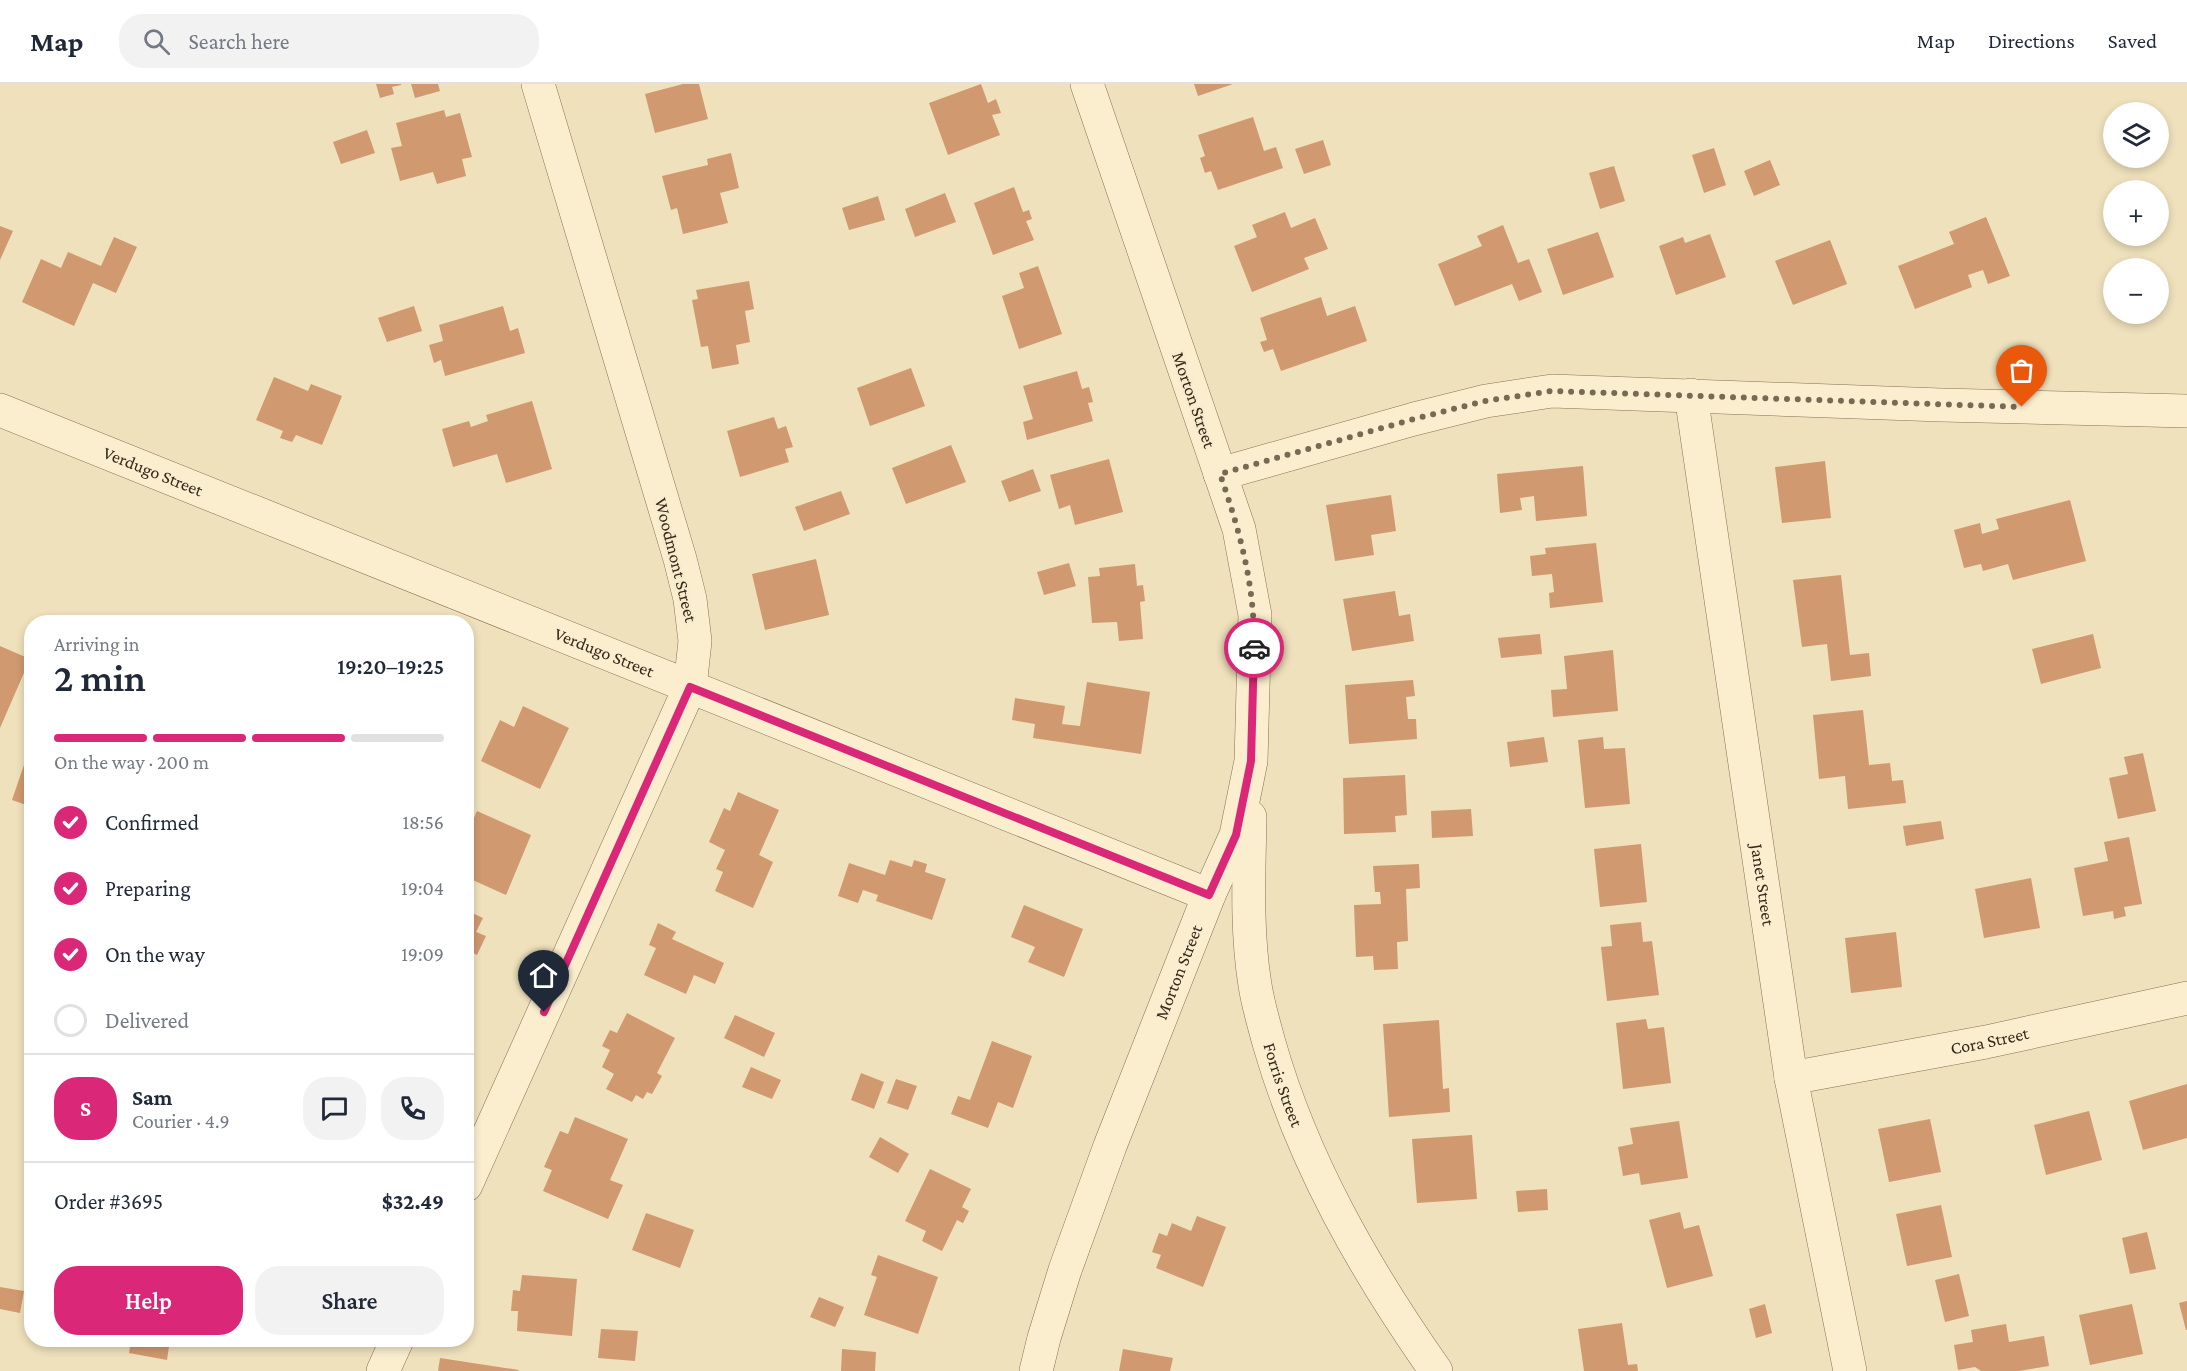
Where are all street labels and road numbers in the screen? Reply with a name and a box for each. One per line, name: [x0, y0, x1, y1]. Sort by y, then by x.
street label: Morton Street: [1168, 349, 1220, 452]
street label: Verdugo Street: [100, 442, 207, 501]
street label: Woodmont Street: [651, 496, 701, 625]
street label: Verdugo Street: [551, 623, 658, 682]
street label: Janet Street: [1747, 840, 1779, 928]
street label: Morton Street: [1151, 921, 1207, 1022]
street label: Cora Street: [1949, 1023, 2032, 1058]
street label: Forris Street: [1259, 1040, 1307, 1131]

